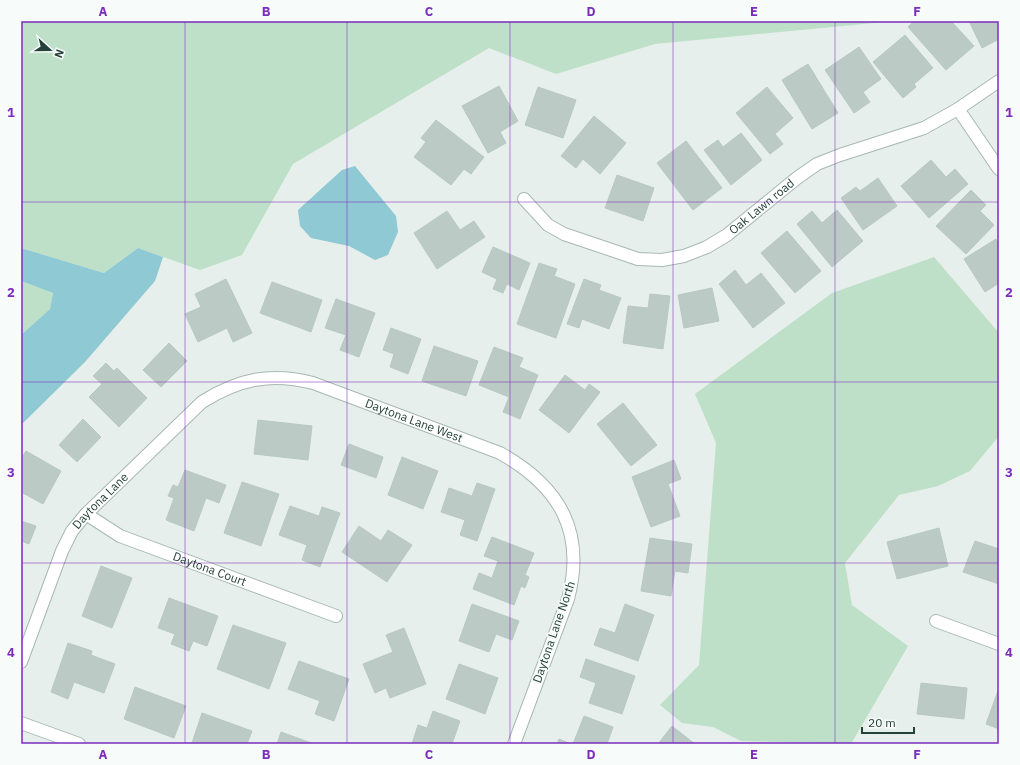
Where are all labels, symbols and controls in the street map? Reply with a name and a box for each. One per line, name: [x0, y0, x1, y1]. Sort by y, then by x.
text: A: [99, 3, 108, 20]
text: B: [262, 3, 271, 20]
text: C: [425, 3, 434, 20]
text: D: [586, 3, 596, 20]
text: E: [750, 3, 758, 20]
text: F: [913, 3, 921, 20]
north arrow: [30, 30, 70, 70]
text: N: [51, 47, 67, 60]
text: 1: [7, 104, 15, 121]
text: 1: [1005, 104, 1013, 121]
street label: Oak Lawn road: [726, 175, 797, 237]
text: 2: [7, 284, 15, 301]
text: 2: [1005, 284, 1013, 301]
street label: Daytona Lane West: [363, 395, 465, 445]
text: 3: [7, 464, 15, 481]
text: 3: [1005, 464, 1013, 481]
street label: Daytona Lane: [69, 469, 131, 532]
street label: Daytona Court: [171, 548, 248, 589]
street label: Daytona Lane North: [529, 579, 578, 685]
text: 4: [7, 644, 15, 661]
text: 4: [1005, 644, 1013, 661]
scale bar: [862, 709, 914, 735]
text: 20 m: [868, 715, 896, 730]
text: A: [99, 746, 108, 763]
text: B: [262, 746, 271, 763]
text: C: [425, 746, 434, 763]
text: D: [586, 746, 596, 763]
text: E: [750, 746, 758, 763]
text: F: [913, 746, 921, 763]

